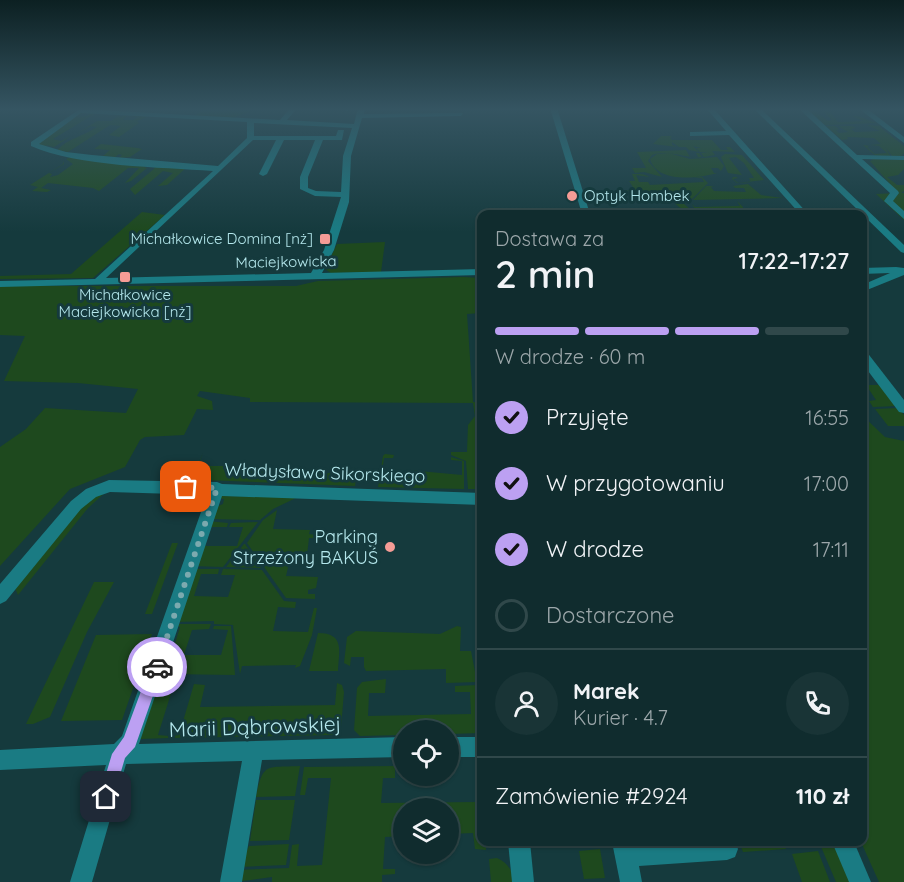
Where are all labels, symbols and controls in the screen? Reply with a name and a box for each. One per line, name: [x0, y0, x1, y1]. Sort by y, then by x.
place label: Optyk Hombek: [584, 186, 689, 205]
marker: Optyk Hombek: [565, 189, 579, 203]
text: Dostawa za: [495, 226, 604, 251]
place label: Michałkowice Domina [nż]: [130, 229, 313, 248]
marker: Michałkowice Domina [nż]: [318, 232, 332, 246]
text: 17:22–17:27: [739, 247, 849, 275]
text: 2 min: [495, 249, 596, 298]
street label: Maciejkowicka: [235, 251, 337, 272]
marker: Michałkowice Maciejkowicka [nż]: [118, 270, 132, 284]
place label: Michałkowice Maciejkowicka [nż]: [59, 285, 191, 321]
text: W drodze · 60 m: [495, 344, 645, 369]
icon: check: [495, 401, 528, 434]
text: Przyjęte: [546, 403, 629, 431]
text: 16:55: [805, 405, 849, 430]
street label: Władysława Sikorskiego: [224, 457, 426, 488]
pin: [160, 461, 211, 512]
icon: check: [495, 467, 528, 500]
text: W przygotowaniu: [546, 469, 725, 497]
icon: bag: [169, 470, 202, 503]
text: 17:00: [804, 471, 849, 496]
place label: Parking Strzeżony BAKUŚ: [233, 525, 378, 569]
icon: check: [495, 533, 528, 566]
text: W drodze: [546, 535, 644, 563]
text: 17:11: [813, 537, 849, 562]
marker: Parking Strzeżony BAKUŚ: [383, 540, 397, 554]
text: Dostarczone: [546, 601, 675, 629]
courier: [127, 637, 187, 697]
icon: car: [141, 651, 174, 684]
button: person: [495, 672, 558, 735]
button: phone: [786, 672, 849, 735]
text: Marek: [573, 677, 639, 705]
text: Kurier · 4.7: [573, 705, 668, 730]
street label: Marii Dąbrowskiej: [168, 710, 342, 742]
map controls: [393, 720, 459, 864]
button: locate: [393, 720, 459, 786]
pin: [80, 771, 131, 822]
icon: home: [89, 780, 122, 813]
text: Zamówienie #2924: [495, 782, 688, 810]
text: 110 zł: [796, 782, 849, 810]
button: layers: [393, 798, 459, 864]

